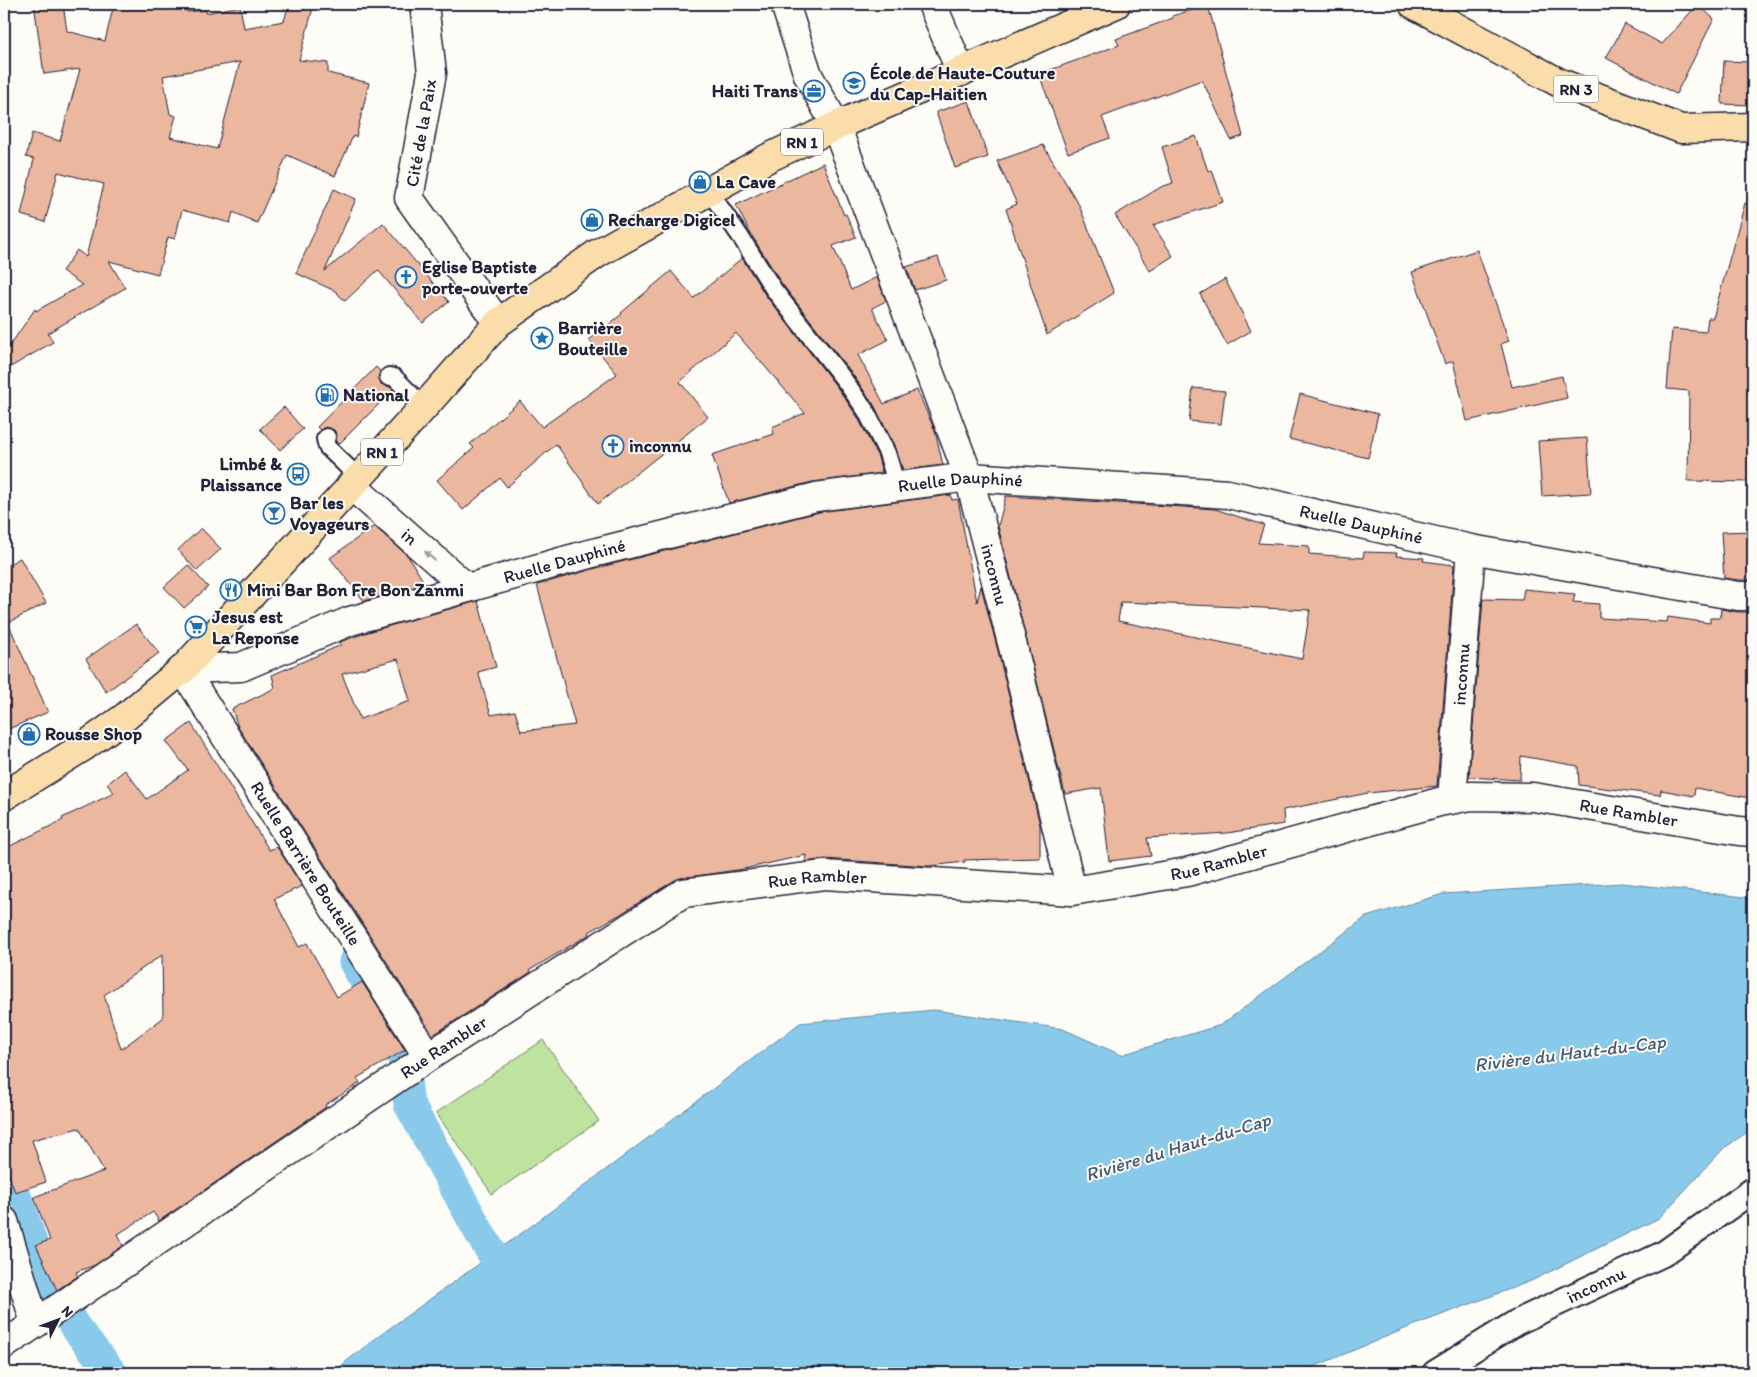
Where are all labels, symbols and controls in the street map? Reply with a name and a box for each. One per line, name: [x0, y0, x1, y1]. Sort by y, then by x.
place label: École de Haute-Couture du Cap-Haitien: [870, 62, 1056, 105]
school or university icon: École de Haute-Couture du Cap-Haitien: [842, 71, 866, 95]
road number: RN 3: [1554, 76, 1598, 102]
street label: Cité de la Paix: [401, 77, 441, 189]
office icon: Haiti Trans: [802, 79, 826, 103]
place label: Haiti Trans: [712, 80, 798, 102]
road number: RN 1: [781, 128, 823, 156]
shop icon: La Cave: [688, 170, 712, 194]
place label: La Cave: [716, 171, 776, 193]
shop icon: Recharge Digicel: [580, 208, 604, 232]
place label: Recharge Digicel: [608, 209, 736, 231]
place label: Eglise Baptiste porte-ouverte: [421, 256, 537, 299]
church icon: Eglise Baptiste porte-ouverte: [394, 265, 418, 289]
place label: Barrière Bouteille: [558, 317, 628, 360]
place icon: Barrière Bouteille: [530, 326, 554, 350]
fuel station icon: National: [315, 383, 339, 407]
place label: National: [343, 384, 410, 406]
church icon: inconnu: [601, 434, 625, 458]
place label: inconnu: [629, 435, 692, 457]
road number: RN 1: [361, 438, 403, 466]
place label: Limbé & Plaissance: [200, 453, 282, 496]
bus stop icon: Limbé & Plaissance: [286, 462, 310, 486]
street label: Ruelle Dauphiné: [897, 466, 1023, 497]
place label: Bar les Voyageurs: [290, 492, 369, 535]
street label: Ruelle Dauphiné: [1298, 500, 1425, 549]
bar icon: Bar les Voyageurs: [262, 501, 286, 525]
street label: in: [396, 524, 422, 550]
street label: Ruelle Dauphiné: [501, 534, 628, 588]
street label: inconnu: [976, 542, 1013, 608]
one-way arrow: [425, 550, 437, 562]
restaurant icon: Mini Bar Bon Fre Bon Zanmi: [219, 578, 243, 602]
place label: Mini Bar Bon Fre Bon Zanmi: [247, 579, 464, 601]
place label: Jesus est La Reponse: [211, 606, 300, 649]
supermarket icon: Jesus est La Reponse: [184, 615, 208, 639]
street label: inconnu: [1448, 642, 1475, 706]
shop icon: Rousse Shop: [17, 722, 41, 746]
place label: Rousse Shop: [45, 723, 142, 745]
street label: Ruelle Barrière Bouteille: [246, 777, 366, 950]
street label: Rue Rambler: [1578, 794, 1680, 832]
street label: Rue Rambler: [1169, 839, 1270, 886]
street label: Rue Rambler: [766, 864, 868, 893]
street label: Rue Rambler: [396, 1010, 492, 1084]
water label: Rivière du Haut-du-Cap: [1473, 1030, 1668, 1076]
water label: Rivière du Haut-du-Cap: [1083, 1108, 1274, 1186]
street label: inconnu: [1563, 1262, 1629, 1308]
north arrow: [32, 1294, 82, 1344]
text: N: [58, 1302, 77, 1321]

